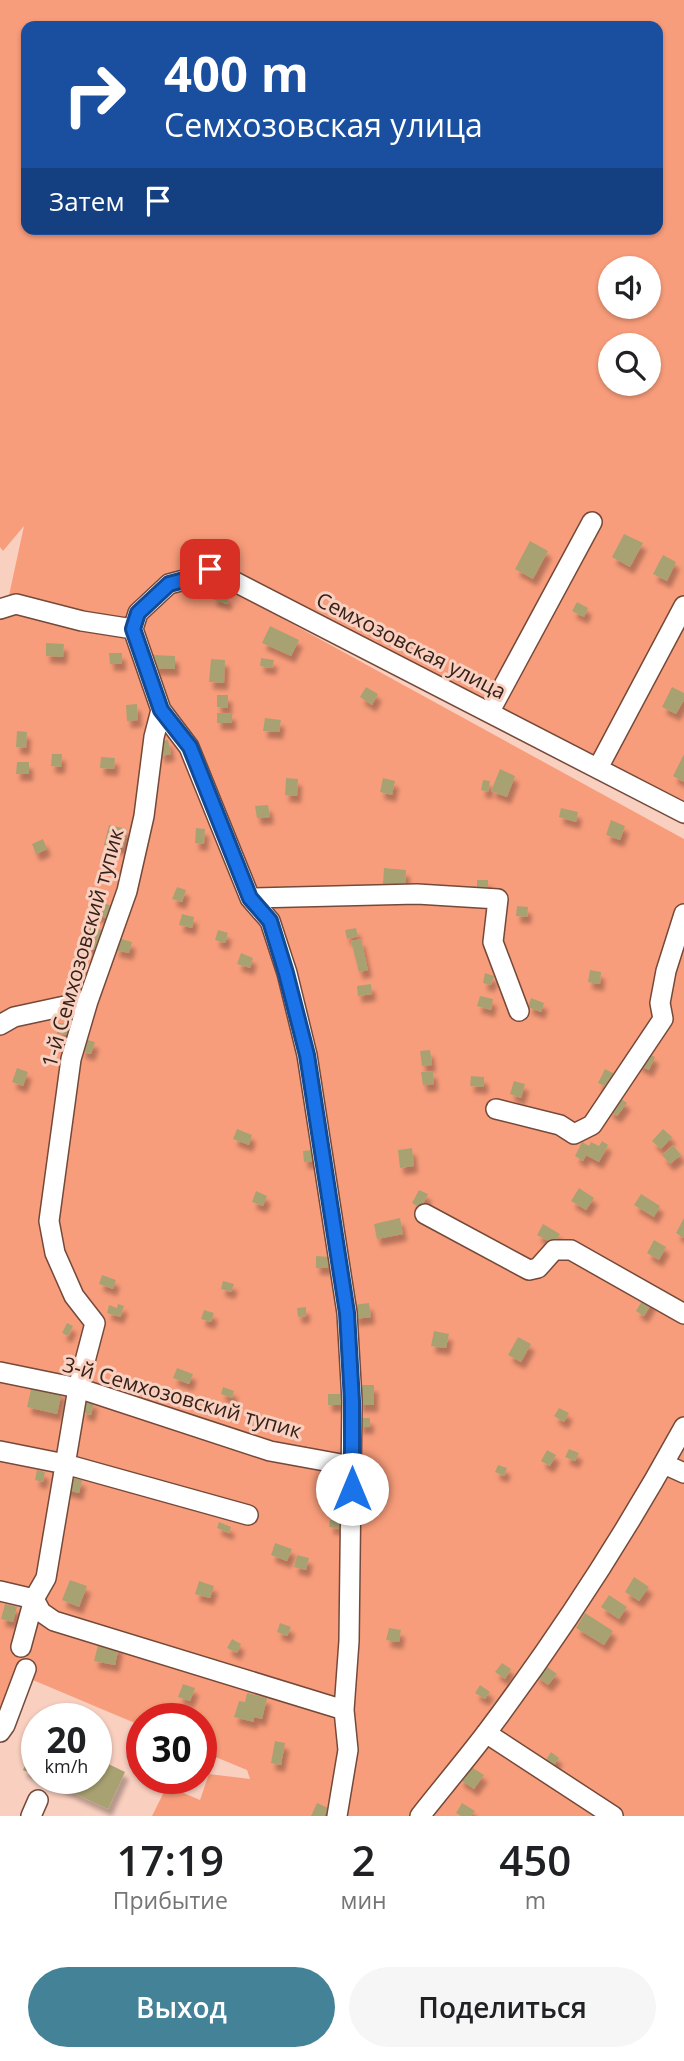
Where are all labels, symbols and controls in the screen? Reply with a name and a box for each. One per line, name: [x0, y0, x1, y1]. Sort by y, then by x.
text: 400 m: [164, 40, 309, 106]
icon: right: [49, 49, 140, 140]
text: Семхозовская улица: [164, 103, 483, 146]
icon: arrive: [139, 182, 177, 220]
text: Затем: [49, 183, 125, 219]
map controls: [598, 256, 661, 396]
button: sound: [598, 256, 661, 319]
button: search: [598, 333, 661, 396]
pin: [180, 539, 240, 599]
icon: arrive: [191, 550, 229, 588]
street label: Семхозовская улица: [312, 585, 511, 705]
street label: 1-й Семхозовский тупик: [35, 825, 130, 1070]
street label: 3-й Семхозовский тупик: [60, 1350, 305, 1445]
position arrow: [315, 1452, 389, 1526]
speed limit sign: 30: [126, 1703, 217, 1794]
text: 20: [46, 1716, 87, 1763]
text: km/h: [45, 1754, 88, 1778]
text: 17:19: [116, 1831, 224, 1888]
text: 2: [352, 1831, 376, 1888]
text: 450: [499, 1831, 571, 1888]
text: Прибытие: [113, 1884, 228, 1916]
text: мин: [341, 1884, 387, 1916]
text: m: [525, 1884, 546, 1916]
button: Выход: [28, 1967, 335, 2047]
button: Поделиться: [349, 1967, 656, 2047]

